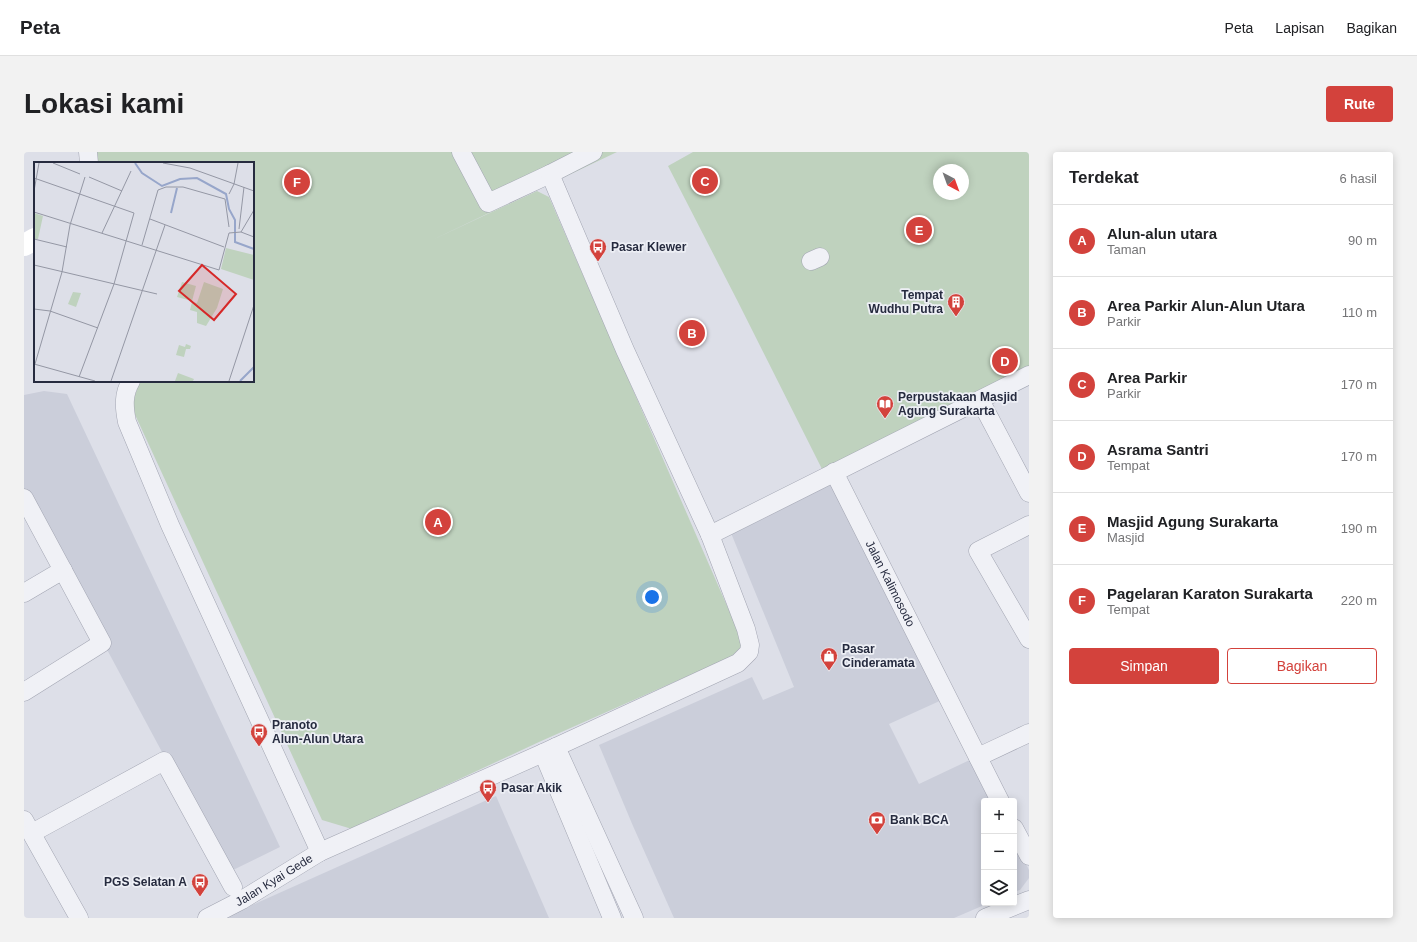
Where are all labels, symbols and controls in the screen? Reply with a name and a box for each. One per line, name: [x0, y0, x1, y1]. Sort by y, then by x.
text: Peta: [20, 17, 60, 38]
text: Peta: [1225, 20, 1253, 36]
text: Lapisan: [1275, 20, 1324, 36]
text: Bagikan: [1346, 20, 1397, 36]
button: Rute: [1326, 86, 1393, 122]
text: Lokasi kami: [24, 88, 184, 119]
inset map: [34, 162, 254, 382]
north arrow: [933, 164, 969, 200]
pin: C: [692, 166, 718, 196]
pin: F: [284, 167, 310, 197]
text: Terdekat: [1069, 168, 1139, 187]
text: 6 hasil: [1339, 171, 1377, 186]
pin: E: [906, 215, 932, 245]
text: Alun-alun utara: [1107, 225, 1217, 242]
text: A: [1077, 233, 1087, 248]
text: 90 m: [1348, 233, 1377, 248]
bus stop icon: Pasar Klewer: [588, 237, 608, 262]
place label: Pasar Klewer: [611, 240, 687, 254]
text: Taman: [1107, 242, 1146, 257]
place label: Tempat Wudhu Putra: [869, 288, 943, 316]
building icon: Tempat Wudhu Putra: [946, 292, 966, 317]
text: Area Parkir Alun-Alun Utara: [1107, 297, 1305, 314]
text: B: [1077, 305, 1087, 320]
text: 110 m: [1342, 305, 1377, 320]
text: Parkir: [1107, 314, 1141, 329]
pin: B: [679, 318, 705, 348]
pin: D: [992, 346, 1018, 376]
text: Area Parkir: [1107, 369, 1187, 386]
text: C: [1077, 377, 1087, 392]
text: 170 m: [1341, 377, 1377, 392]
text: Parkir: [1107, 386, 1141, 401]
place label: Perpustakaan Masjid Agung Surakarta: [898, 390, 1017, 418]
library icon: Perpustakaan Masjid Agung Surakarta: [875, 394, 895, 419]
text: Asrama Santri: [1107, 441, 1209, 458]
text: D: [1077, 449, 1087, 464]
text: 170 m: [1341, 449, 1377, 464]
text: Tempat: [1107, 458, 1150, 473]
pin: A: [425, 507, 451, 537]
text: Masjid Agung Surakarta: [1107, 513, 1278, 530]
text: E: [1078, 521, 1086, 536]
text: 190 m: [1341, 521, 1377, 536]
text: Masjid: [1107, 530, 1145, 545]
street label: Jalan Kalimosodo: [863, 538, 918, 629]
text: Pagelaran Karaton Surakarta: [1107, 585, 1313, 602]
your location: [642, 587, 662, 607]
text: F: [1078, 593, 1086, 608]
text: 220 m: [1341, 593, 1377, 608]
text: Tempat: [1107, 602, 1150, 617]
place label: Pasar Cinderamata: [842, 642, 915, 670]
shop icon: Pasar Cinderamata: [819, 646, 839, 671]
button: Simpan: [1069, 648, 1219, 684]
button: Bagikan: [1227, 648, 1377, 684]
place label: Pranoto Alun-Alun Utara: [272, 718, 364, 746]
bus stop icon: Pranoto Alun-Alun Utara: [249, 722, 269, 747]
bus stop icon: Pasar Akik: [478, 778, 498, 803]
place label: Pasar Akik: [501, 781, 562, 795]
map controls: [981, 798, 1017, 906]
button: +: [981, 798, 1017, 834]
bank icon: Bank BCA: [867, 810, 887, 835]
place label: Bank BCA: [890, 813, 949, 827]
button: −: [981, 834, 1017, 870]
street label: Jalan Kyai Gede: [233, 851, 316, 909]
button: layers: [981, 870, 1017, 906]
bus stop icon: PGS Selatan A: [190, 872, 210, 897]
place label: PGS Selatan A: [104, 875, 187, 889]

